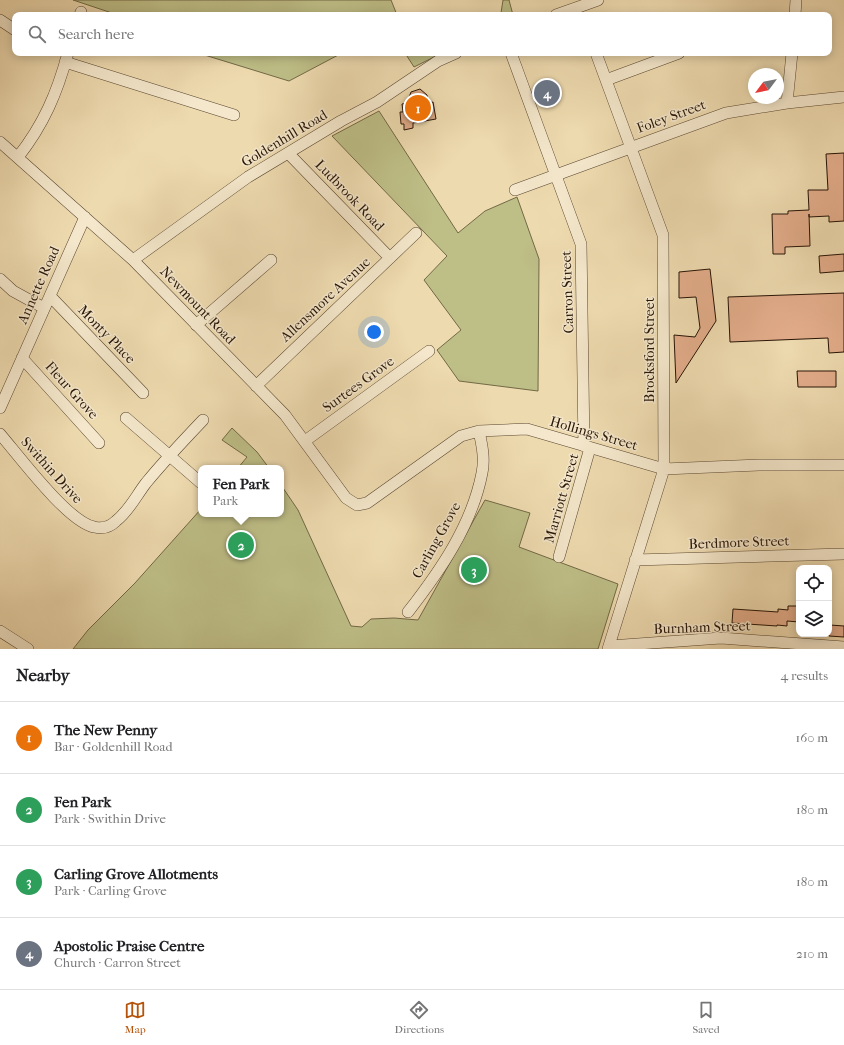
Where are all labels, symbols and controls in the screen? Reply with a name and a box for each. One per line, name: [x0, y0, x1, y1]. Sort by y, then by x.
search box: [12, 12, 832, 56]
icon: search: [26, 23, 48, 45]
text: Search here: [58, 25, 134, 43]
north arrow: [748, 68, 784, 104]
pin: 4: [534, 78, 560, 108]
pin: 1: [405, 93, 431, 123]
street label: Foley Street: [634, 96, 708, 137]
street label: Goldenhill Road: [238, 106, 331, 171]
street label: Ludbrook Road: [311, 156, 388, 235]
street label: Annette Road: [13, 243, 63, 328]
street label: Carron Street: [558, 250, 577, 334]
street label: Allensmore Avenue: [276, 253, 374, 346]
street label: Newmount Road: [156, 263, 239, 348]
street label: Brocksford Street: [641, 297, 658, 403]
street label: Monty Place: [74, 301, 139, 367]
your location: [364, 322, 384, 342]
street label: Surtees Grove: [319, 353, 397, 416]
street label: Fleur Grove: [41, 358, 102, 423]
street label: Hollings Street: [548, 413, 640, 454]
street label: Swithin Drive: [17, 434, 86, 507]
street label: Marriott Street: [541, 451, 582, 545]
popup: [198, 465, 284, 517]
text: Fen Park: [212, 475, 270, 493]
text: Park: [212, 493, 238, 508]
street label: Carling Grove: [408, 499, 464, 581]
pin: 2: [228, 530, 254, 560]
street label: Berdmore Street: [688, 532, 790, 553]
pin: 3: [461, 555, 487, 585]
map controls: [796, 565, 832, 637]
button: locate: [796, 565, 832, 601]
button: layers: [796, 601, 832, 637]
street label: Burnham Street: [653, 617, 751, 638]
text: Nearby: [16, 665, 70, 685]
text: 4 results: [781, 668, 828, 683]
text: The New Penny: [54, 721, 157, 739]
text: 1: [27, 730, 31, 745]
text: 160 m: [796, 730, 828, 745]
text: Bar · Goldenhill Road: [54, 739, 173, 754]
text: Fen Park: [54, 793, 111, 811]
text: 2: [26, 802, 32, 817]
text: 180 m: [796, 802, 828, 817]
text: Park · Swithin Drive: [54, 811, 166, 826]
text: Carling Grove Allotments: [54, 865, 218, 883]
text: 3: [26, 874, 32, 889]
text: 180 m: [796, 874, 828, 889]
text: Park · Carling Grove: [54, 883, 167, 898]
text: Apostolic Praise Centre: [54, 937, 204, 955]
text: 4: [25, 946, 33, 961]
text: 210 m: [796, 946, 828, 961]
text: Church · Carron Street: [54, 955, 181, 970]
tab: Map: [124, 999, 146, 1036]
tab: Directions: [395, 999, 444, 1036]
tab: Saved: [692, 999, 720, 1036]

